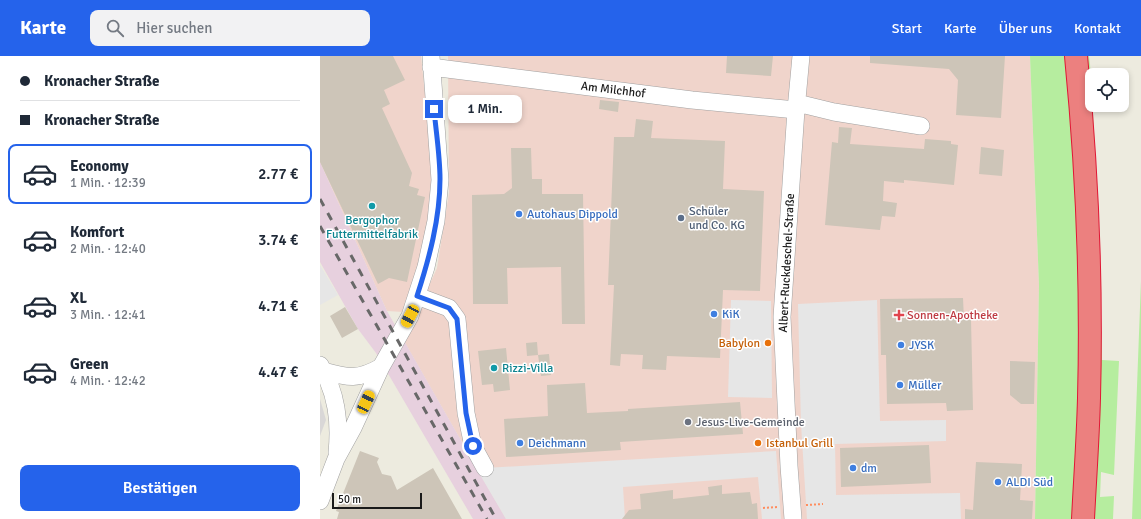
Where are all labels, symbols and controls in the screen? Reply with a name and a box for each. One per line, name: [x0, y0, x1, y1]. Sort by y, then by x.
search box: [90, 10, 370, 46]
text: Karte: [20, 16, 66, 40]
icon: search: [104, 17, 126, 39]
text: Hier suchen: [136, 19, 212, 37]
text: Start: [892, 20, 922, 37]
text: Karte: [944, 20, 977, 37]
text: Über uns: [999, 20, 1052, 37]
text: Kontakt: [1074, 20, 1121, 37]
map controls: [1085, 68, 1129, 112]
button: locate: [1085, 68, 1129, 112]
text: Kronacher Straße: [44, 72, 159, 90]
street label: Am Milchhof: [580, 79, 647, 102]
callout: 1 Min.: [448, 95, 522, 123]
route end: [425, 100, 443, 118]
text: 1 Min.: [468, 101, 502, 117]
text: Kronacher Straße: [44, 111, 159, 129]
icon: car: [22, 156, 58, 192]
text: Economy: [70, 157, 129, 175]
text: 2.77 €: [258, 165, 298, 183]
text: 1 Min. · 12:39: [70, 175, 146, 191]
street label: Albert-Ruckdeschel-Straße: [776, 193, 798, 333]
marker: Bergophor Futtermittelfabrik: [367, 201, 377, 211]
place label: Schüler und Co. KG: [689, 204, 745, 233]
place label: Autohaus Dippold: [527, 207, 618, 222]
marker: Autohaus Dippold: [514, 209, 524, 219]
place label: Bergophor Futtermittelfabrik: [326, 213, 418, 242]
marker: Schüler und Co. KG: [676, 213, 686, 223]
icon: car: [22, 222, 58, 258]
text: Komfort: [70, 223, 124, 241]
text: 3.74 €: [258, 231, 298, 249]
text: 2 Min. · 12:40: [70, 241, 146, 257]
icon: car: [22, 288, 58, 324]
text: XL: [70, 289, 87, 307]
text: 4.71 €: [258, 297, 298, 315]
car: [399, 303, 421, 329]
text: 3 Min. · 12:41: [70, 307, 146, 323]
place label: KiK: [722, 307, 740, 322]
place label: Sonnen-Apotheke: [907, 308, 998, 323]
marker: KiK: [709, 309, 719, 319]
marker: Sonnen-Apotheke: [894, 310, 904, 320]
place label: Babylon: [719, 336, 760, 351]
marker: Babylon: [763, 338, 773, 348]
place label: JYSK: [909, 338, 934, 353]
marker: JYSK: [896, 340, 906, 350]
icon: car: [22, 354, 58, 390]
text: Green: [70, 355, 109, 373]
place label: Rizzi-Villa: [502, 361, 553, 376]
text: 4.47 €: [258, 363, 298, 381]
marker: Rizzi-Villa: [489, 363, 499, 373]
text: 4 Min. · 12:42: [70, 373, 146, 389]
place label: Müller: [908, 378, 942, 393]
marker: Müller: [895, 380, 905, 390]
car: [355, 389, 377, 415]
place label: Jesus-Live-Gemeinde: [696, 415, 805, 430]
marker: Jesus-Live-Gemeinde: [683, 417, 693, 427]
place label: Deichmann: [528, 436, 586, 451]
place label: Istanbul Grill: [766, 436, 834, 451]
route start: [464, 437, 482, 455]
marker: Deichmann: [515, 438, 525, 448]
marker: Istanbul Grill: [753, 438, 763, 448]
place label: dm: [861, 461, 877, 476]
marker: dm: [848, 463, 858, 473]
button: Bestätigen: [20, 465, 300, 511]
place label: ALDI Süd: [1006, 475, 1053, 490]
marker: ALDI Süd: [993, 477, 1003, 487]
scale bar: [332, 491, 422, 510]
text: 50 m: [338, 493, 361, 506]

